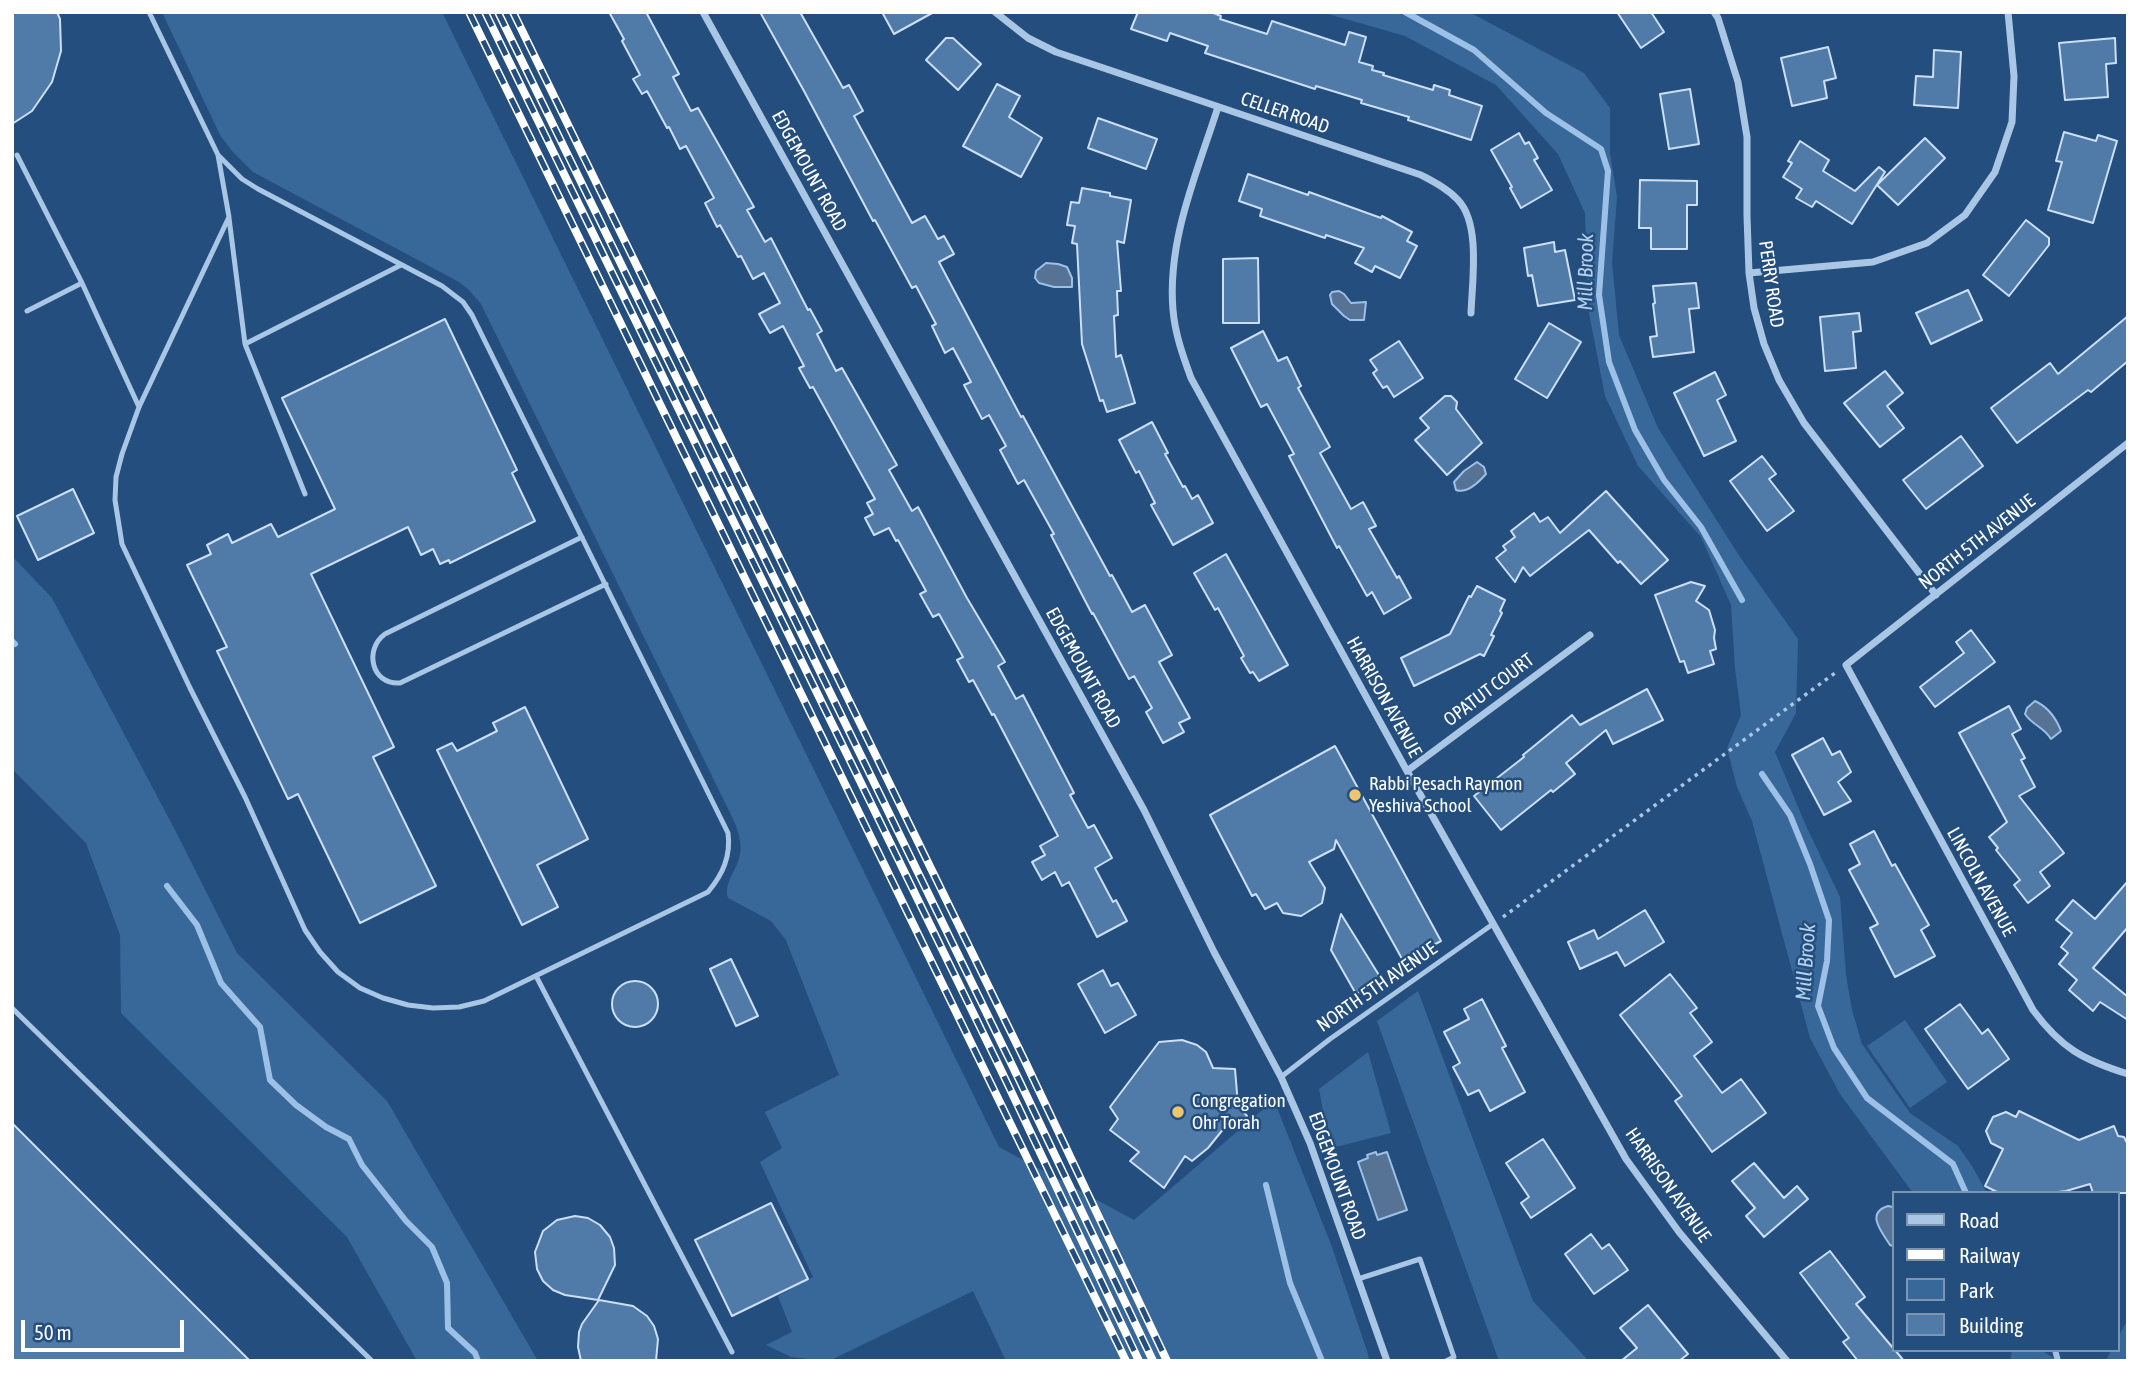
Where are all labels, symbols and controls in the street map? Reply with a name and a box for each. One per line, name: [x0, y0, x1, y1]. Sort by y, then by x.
street label: CELLER ROAD: [1238, 87, 1332, 139]
street label: EDGEMOUNT ROAD: [766, 107, 852, 235]
water label: Mill Brook: [1573, 233, 1599, 311]
street label: PERRY ROAD: [1754, 239, 1788, 329]
street label: NORTH 5TH AVENUE: [1914, 489, 2040, 595]
street label: EDGEMOUNT ROAD: [1040, 604, 1126, 732]
street label: HARRISON AVENUE: [1342, 633, 1426, 761]
street label: OPATUT COURT: [1439, 649, 1539, 731]
place label: Rabbi Pesach Raymon Yeshiva School: [1369, 773, 1522, 817]
marker: Rabbi Pesach Raymon Yeshiva School: [1347, 787, 1363, 803]
street label: LINCOLN AVENUE: [1942, 824, 2020, 940]
water label: Mill Brook: [1791, 923, 1821, 1001]
street label: NORTH 5TH AVENUE: [1312, 937, 1442, 1037]
place label: Congregation Ohr Torah: [1192, 1090, 1286, 1134]
marker: Congregation Ohr Torah: [1170, 1104, 1186, 1120]
street label: EDGEMOUNT ROAD: [1303, 1109, 1371, 1243]
street label: HARRISON AVENUE: [1620, 1124, 1716, 1246]
legend: [1892, 1191, 2119, 1352]
text: Road: [1959, 1208, 1999, 1232]
text: Railway: [1959, 1243, 2020, 1267]
text: Park: [1959, 1278, 1994, 1302]
scale bar: [24, 1306, 187, 1350]
text: Building: [1959, 1313, 2023, 1337]
text: 50 m: [34, 1320, 72, 1344]

